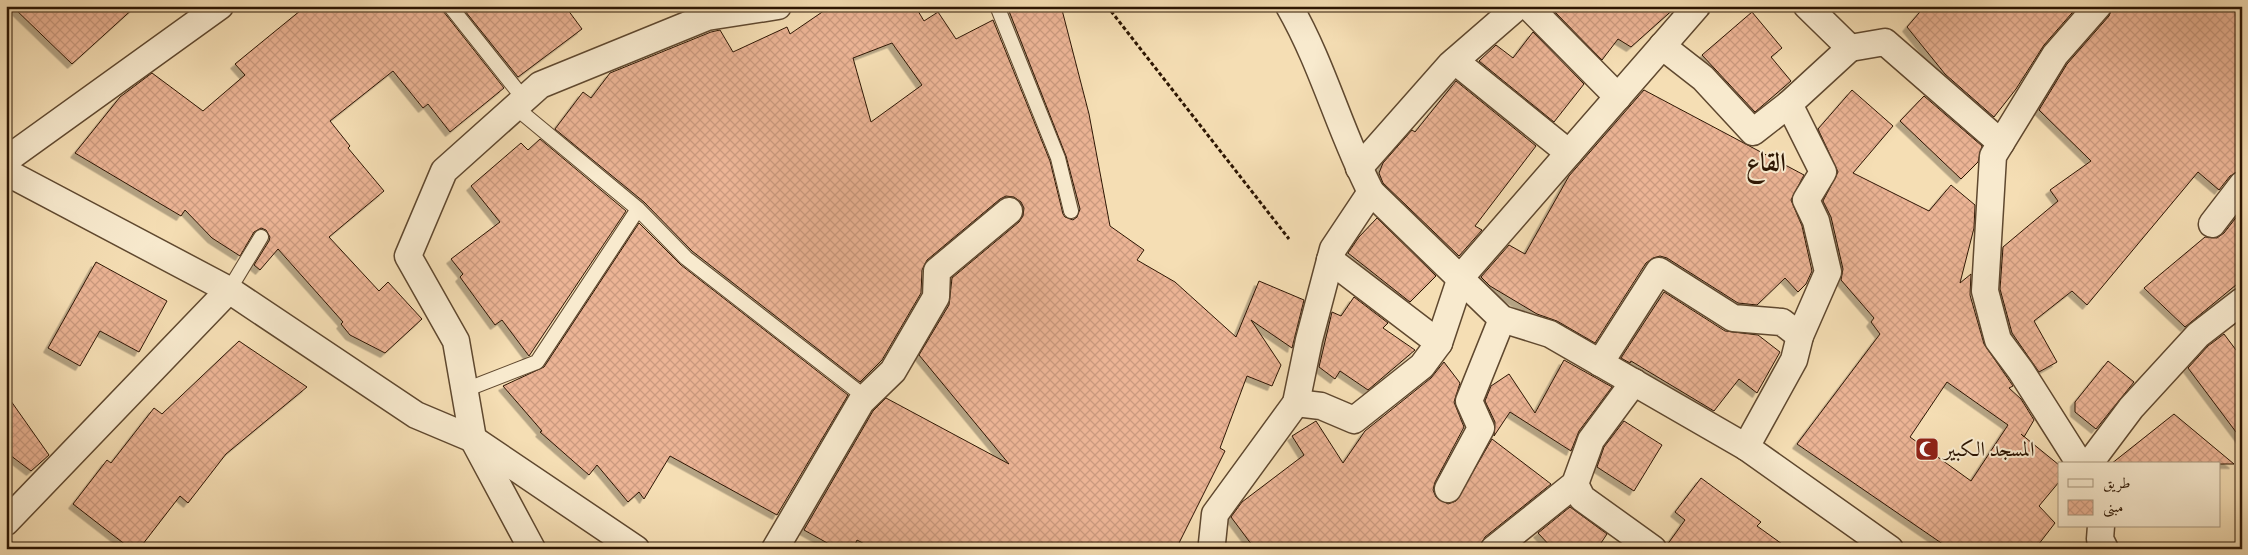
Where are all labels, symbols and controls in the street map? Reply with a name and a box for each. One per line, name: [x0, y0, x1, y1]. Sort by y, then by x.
district label: القاع: [1746, 147, 1786, 184]
mosque icon: المسجد الكبير: [1914, 436, 1940, 462]
place label: المسجد الكبير: [1942, 436, 2035, 463]
legend: [2058, 462, 2220, 528]
text: طريق: [2103, 474, 2130, 493]
text: مبنى: [2103, 498, 2123, 518]

